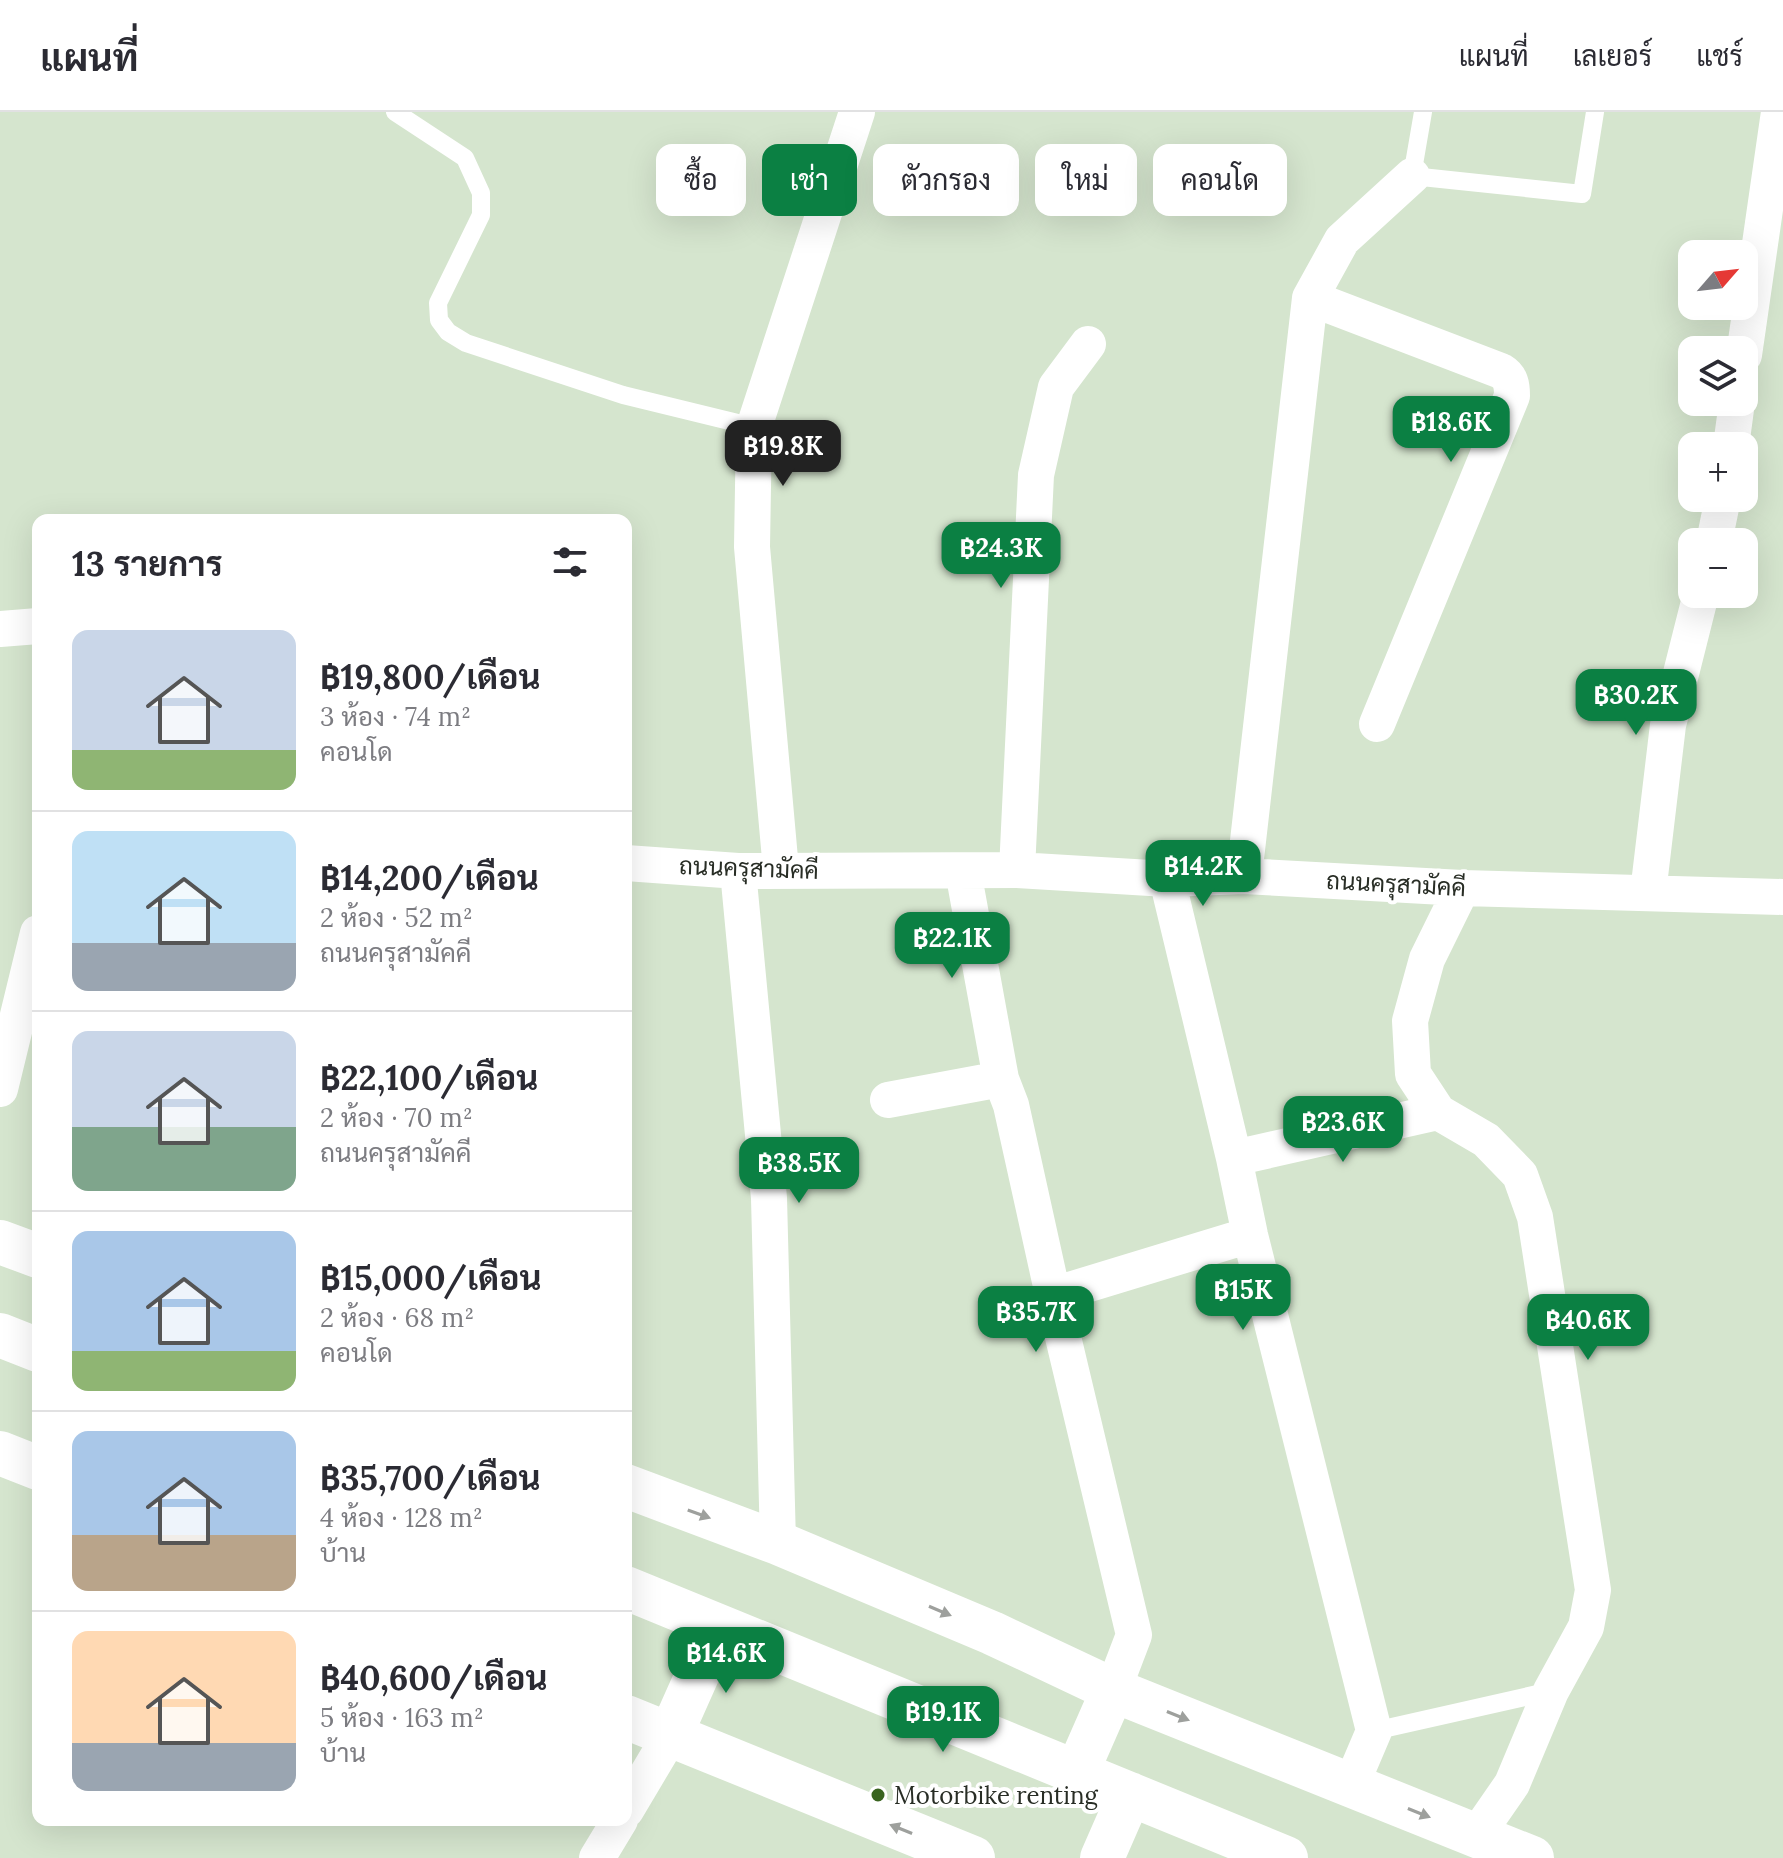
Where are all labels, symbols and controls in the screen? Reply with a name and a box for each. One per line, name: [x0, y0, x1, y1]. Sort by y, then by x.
text: แผนที่: [40, 33, 139, 81]
text: แผนที่: [1459, 38, 1529, 74]
text: เลเยอร์: [1573, 38, 1652, 74]
text: แชร์: [1696, 38, 1743, 74]
chip: ซื้อ: [656, 144, 746, 216]
chip: เช่า: [762, 144, 857, 216]
chip: ตัวกรอง: [873, 144, 1019, 216]
chip: ใหม่: [1035, 144, 1137, 216]
chip: คอนโด: [1153, 144, 1287, 216]
north arrow: [1678, 240, 1758, 320]
map controls: [1678, 240, 1758, 608]
button: layers: [1678, 336, 1758, 416]
pin: ฿18.6K: [1386, 396, 1516, 464]
text: ฿18.6K: [1411, 405, 1491, 438]
pin: ฿19.8K: [718, 420, 848, 488]
text: ฿19.8K: [743, 429, 823, 462]
button: +: [1678, 432, 1758, 512]
pin: ฿24.3K: [936, 522, 1066, 590]
button: −: [1678, 528, 1758, 608]
text: ฿24.3K: [960, 531, 1042, 564]
icon: filters: [548, 540, 592, 584]
text: 13 รายการ: [72, 542, 223, 585]
text: ฿19,800/เดือน: [320, 655, 541, 698]
icon: home: [136, 662, 232, 758]
pin: ฿30.2K: [1571, 669, 1701, 737]
text: ฿30.2K: [1594, 678, 1678, 711]
text: 3 ห้อง · 74 m²: [320, 700, 471, 733]
text: คอนโด: [320, 735, 393, 768]
pin: ฿14.2K: [1138, 840, 1268, 908]
text: ฿14.2K: [1164, 849, 1242, 882]
street label: ถนนครุสามัคคี: [679, 850, 819, 887]
text: ฿14,200/เดือน: [320, 856, 539, 899]
icon: home: [136, 863, 232, 959]
street label: ถนนครุสามัคคี: [1325, 865, 1467, 904]
text: 2 ห้อง · 52 m²: [320, 901, 473, 934]
pin: ฿22.1K: [887, 912, 1017, 980]
text: ฿22.1K: [913, 921, 991, 954]
text: ถนนครุสามัคคี: [320, 936, 472, 969]
text: ฿22,100/เดือน: [320, 1056, 538, 1099]
icon: home: [136, 1063, 232, 1159]
pin: ฿23.6K: [1278, 1096, 1408, 1164]
text: 2 ห้อง · 70 m²: [320, 1101, 473, 1134]
text: ฿23.6K: [1301, 1105, 1385, 1138]
text: ถนนครุสามัคคี: [320, 1136, 472, 1169]
pin: ฿38.5K: [734, 1137, 864, 1205]
text: ฿38.5K: [757, 1146, 841, 1179]
text: ฿15,000/เดือน: [320, 1256, 542, 1299]
icon: home: [136, 1263, 232, 1359]
pin: ฿15K: [1196, 1264, 1290, 1332]
text: ฿15K: [1214, 1273, 1272, 1306]
pin: ฿35.7K: [971, 1286, 1101, 1354]
pin: ฿40.6K: [1523, 1294, 1653, 1362]
text: ฿35.7K: [996, 1295, 1076, 1328]
text: 2 ห้อง · 68 m²: [320, 1301, 474, 1334]
text: ฿40.6K: [1545, 1303, 1631, 1336]
text: คอนโด: [320, 1336, 393, 1369]
text: ฿35,700/เดือน: [320, 1456, 541, 1499]
icon: home: [136, 1463, 232, 1559]
text: 4 ห้อง · 128 m²: [320, 1501, 483, 1534]
one-way arrow: [687, 1508, 711, 1521]
text: บ้าน: [320, 1536, 366, 1569]
one-way arrow: [928, 1605, 952, 1618]
pin: ฿14.6K: [661, 1627, 791, 1695]
text: ฿14.6K: [686, 1636, 766, 1669]
text: ฿40,600/เดือน: [320, 1656, 548, 1699]
icon: home: [136, 1663, 232, 1759]
pin: ฿19.1K: [878, 1686, 1008, 1754]
text: ฿19.1K: [905, 1695, 981, 1728]
text: 5 ห้อง · 163 m²: [320, 1701, 484, 1734]
one-way arrow: [1166, 1710, 1190, 1723]
text: บ้าน: [320, 1736, 366, 1769]
place label: Motorbike renting: [894, 1780, 1098, 1811]
marker: Motorbike renting: [869, 1786, 887, 1804]
one-way arrow: [1407, 1807, 1431, 1820]
one-way arrow: [889, 1822, 913, 1835]

